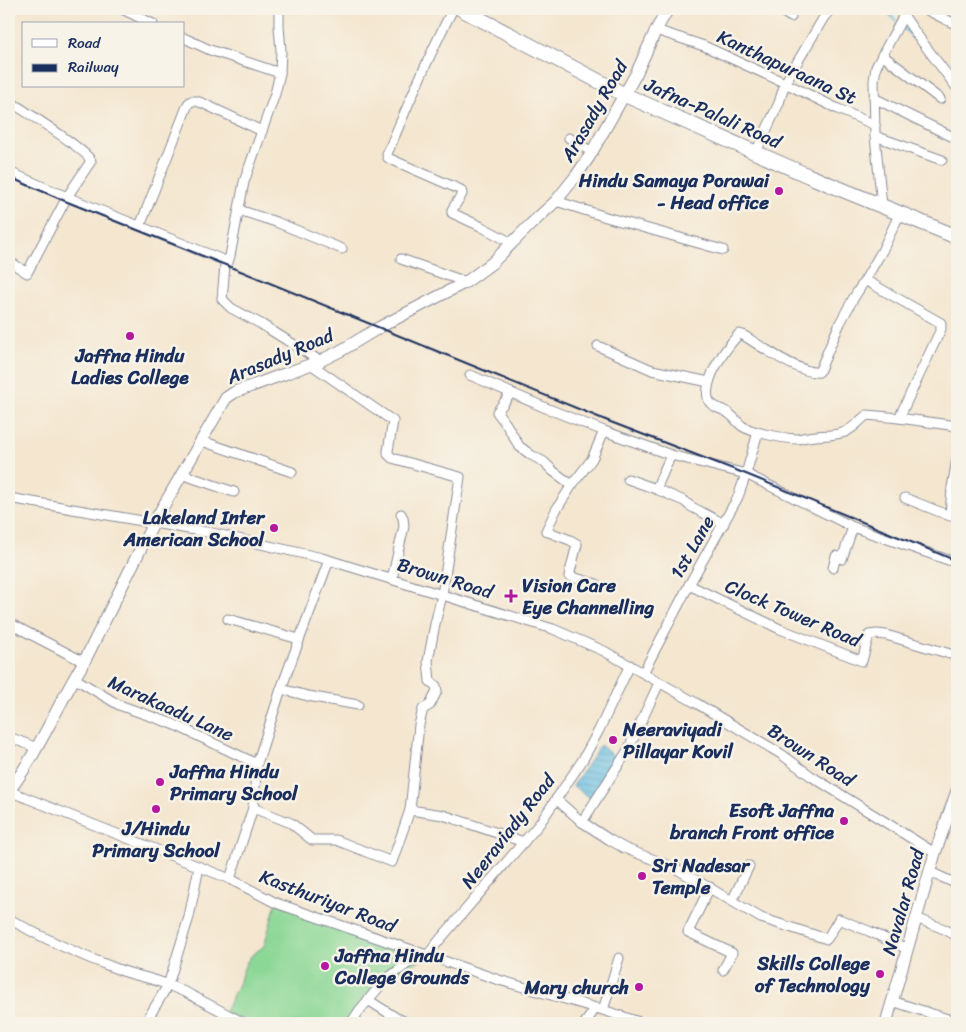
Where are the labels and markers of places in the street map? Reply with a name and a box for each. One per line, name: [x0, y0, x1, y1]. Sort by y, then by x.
place label: Hindu Samaya Porawai - Head office: [578, 164, 770, 219]
marker: Hindu Samaya Porawai - Head office: [773, 185, 785, 197]
marker: Jaffna Hindu Ladies College: [124, 330, 136, 342]
place label: Jaffna Hindu Ladies College: [71, 339, 189, 394]
place label: Lakeland Inter American School: [123, 501, 266, 556]
marker: Lakeland Inter American School: [268, 522, 280, 534]
place label: Vision Care Eye Channelling: [522, 569, 654, 624]
marker: Vision Care Eye Channelling: [504, 589, 518, 603]
place label: Neeraviyadi Pillayar Kovil: [622, 713, 733, 768]
marker: Neeraviyadi Pillayar Kovil: [607, 734, 619, 746]
place label: Jaffna Hindu Primary School: [169, 755, 299, 810]
marker: Jaffna Hindu Primary School: [154, 776, 166, 788]
place label: Esoft Jaffna branch Front office: [669, 794, 835, 849]
marker: J/Hindu Primary School: [150, 803, 162, 815]
place label: J/Hindu Primary School: [92, 812, 221, 867]
marker: Esoft Jaffna branch Front office: [838, 815, 850, 827]
place label: Sri Nadesar Temple: [651, 849, 751, 904]
marker: Sri Nadesar Temple: [636, 870, 648, 882]
place label: Jaffna Hindu College Grounds: [334, 939, 471, 994]
place label: Skills College of Technology: [755, 947, 871, 1002]
marker: Jaffna Hindu College Grounds: [319, 960, 331, 972]
marker: Skills College of Technology: [874, 968, 886, 980]
place label: Mary church: [524, 971, 629, 1004]
marker: Mary church: [633, 981, 645, 993]

